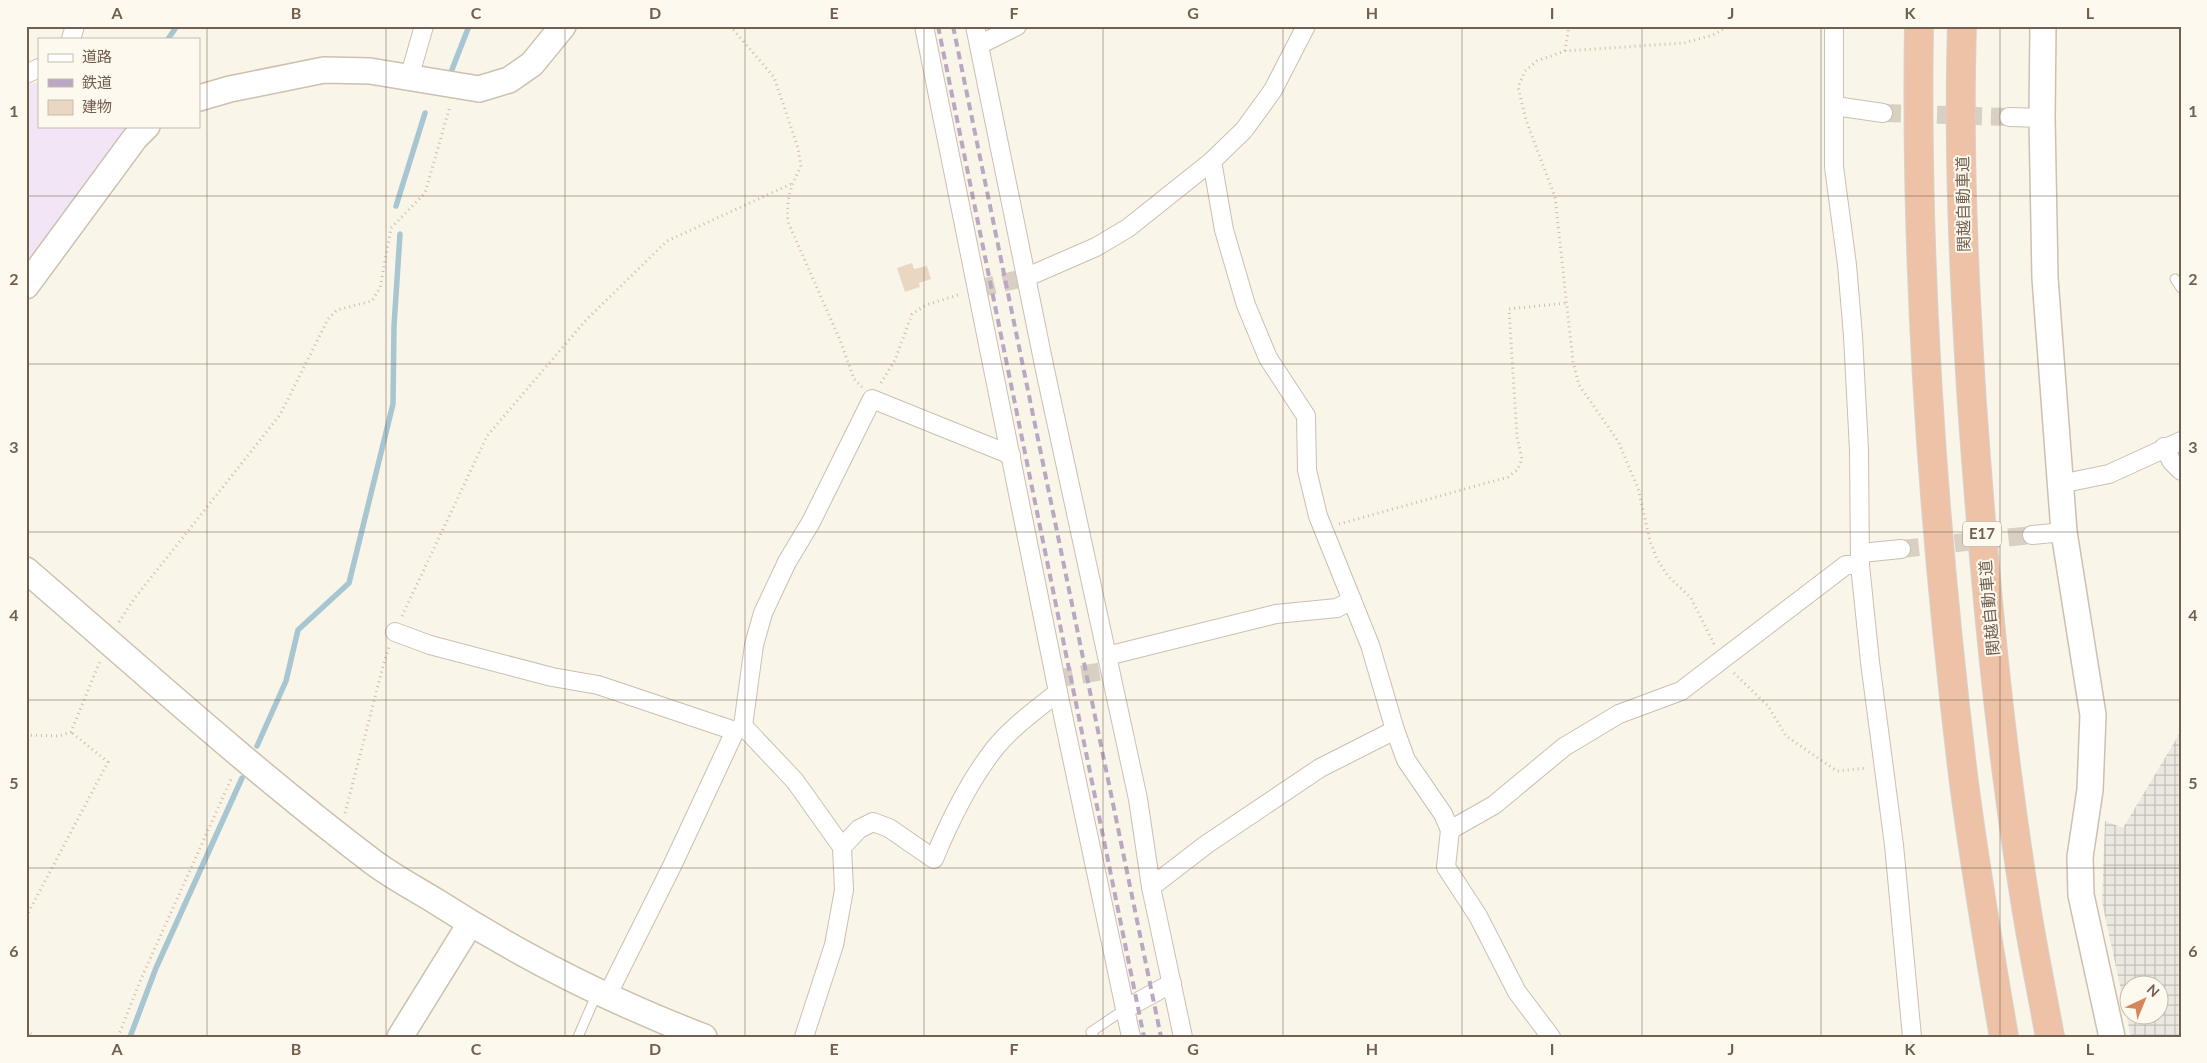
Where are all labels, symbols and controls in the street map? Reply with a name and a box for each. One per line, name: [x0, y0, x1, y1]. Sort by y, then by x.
text: A: [110, 3, 123, 22]
text: B: [291, 3, 301, 22]
text: C: [471, 3, 482, 22]
text: D: [649, 3, 661, 22]
text: E: [829, 3, 839, 22]
text: F: [1009, 3, 1019, 22]
text: G: [1187, 3, 1199, 22]
text: H: [1366, 3, 1378, 22]
text: I: [1550, 3, 1554, 22]
text: J: [1728, 3, 1734, 22]
text: K: [1905, 3, 1917, 22]
text: L: [2086, 3, 2095, 22]
legend: [38, 38, 200, 128]
text: 道路: [82, 47, 112, 65]
text: 鉄道: [82, 73, 112, 91]
text: 建物: [82, 97, 112, 115]
text: 1: [9, 101, 19, 120]
text: 1: [2188, 101, 2198, 120]
street label: 関越自動車道: [1952, 156, 1973, 252]
text: 2: [9, 269, 19, 288]
text: 2: [2188, 269, 2198, 288]
text: 3: [9, 437, 19, 456]
text: 3: [2188, 437, 2198, 456]
road number: E17: [1963, 522, 2001, 546]
street label: 関越自動車道: [1975, 559, 2002, 657]
text: 4: [9, 605, 19, 624]
text: 4: [2188, 605, 2198, 624]
text: 5: [9, 773, 19, 792]
text: 5: [2188, 773, 2198, 792]
text: 6: [9, 941, 19, 960]
text: 6: [2188, 941, 2198, 960]
north arrow: [2120, 976, 2170, 1026]
text: N: [2144, 980, 2163, 1000]
text: A: [110, 1039, 123, 1058]
text: B: [291, 1039, 301, 1058]
text: C: [471, 1039, 482, 1058]
text: D: [649, 1039, 661, 1058]
text: E: [829, 1039, 839, 1058]
text: F: [1009, 1039, 1019, 1058]
text: G: [1187, 1039, 1199, 1058]
text: H: [1366, 1039, 1378, 1058]
text: I: [1550, 1039, 1554, 1058]
text: J: [1728, 1039, 1734, 1058]
text: K: [1905, 1039, 1917, 1058]
text: L: [2086, 1039, 2095, 1058]

